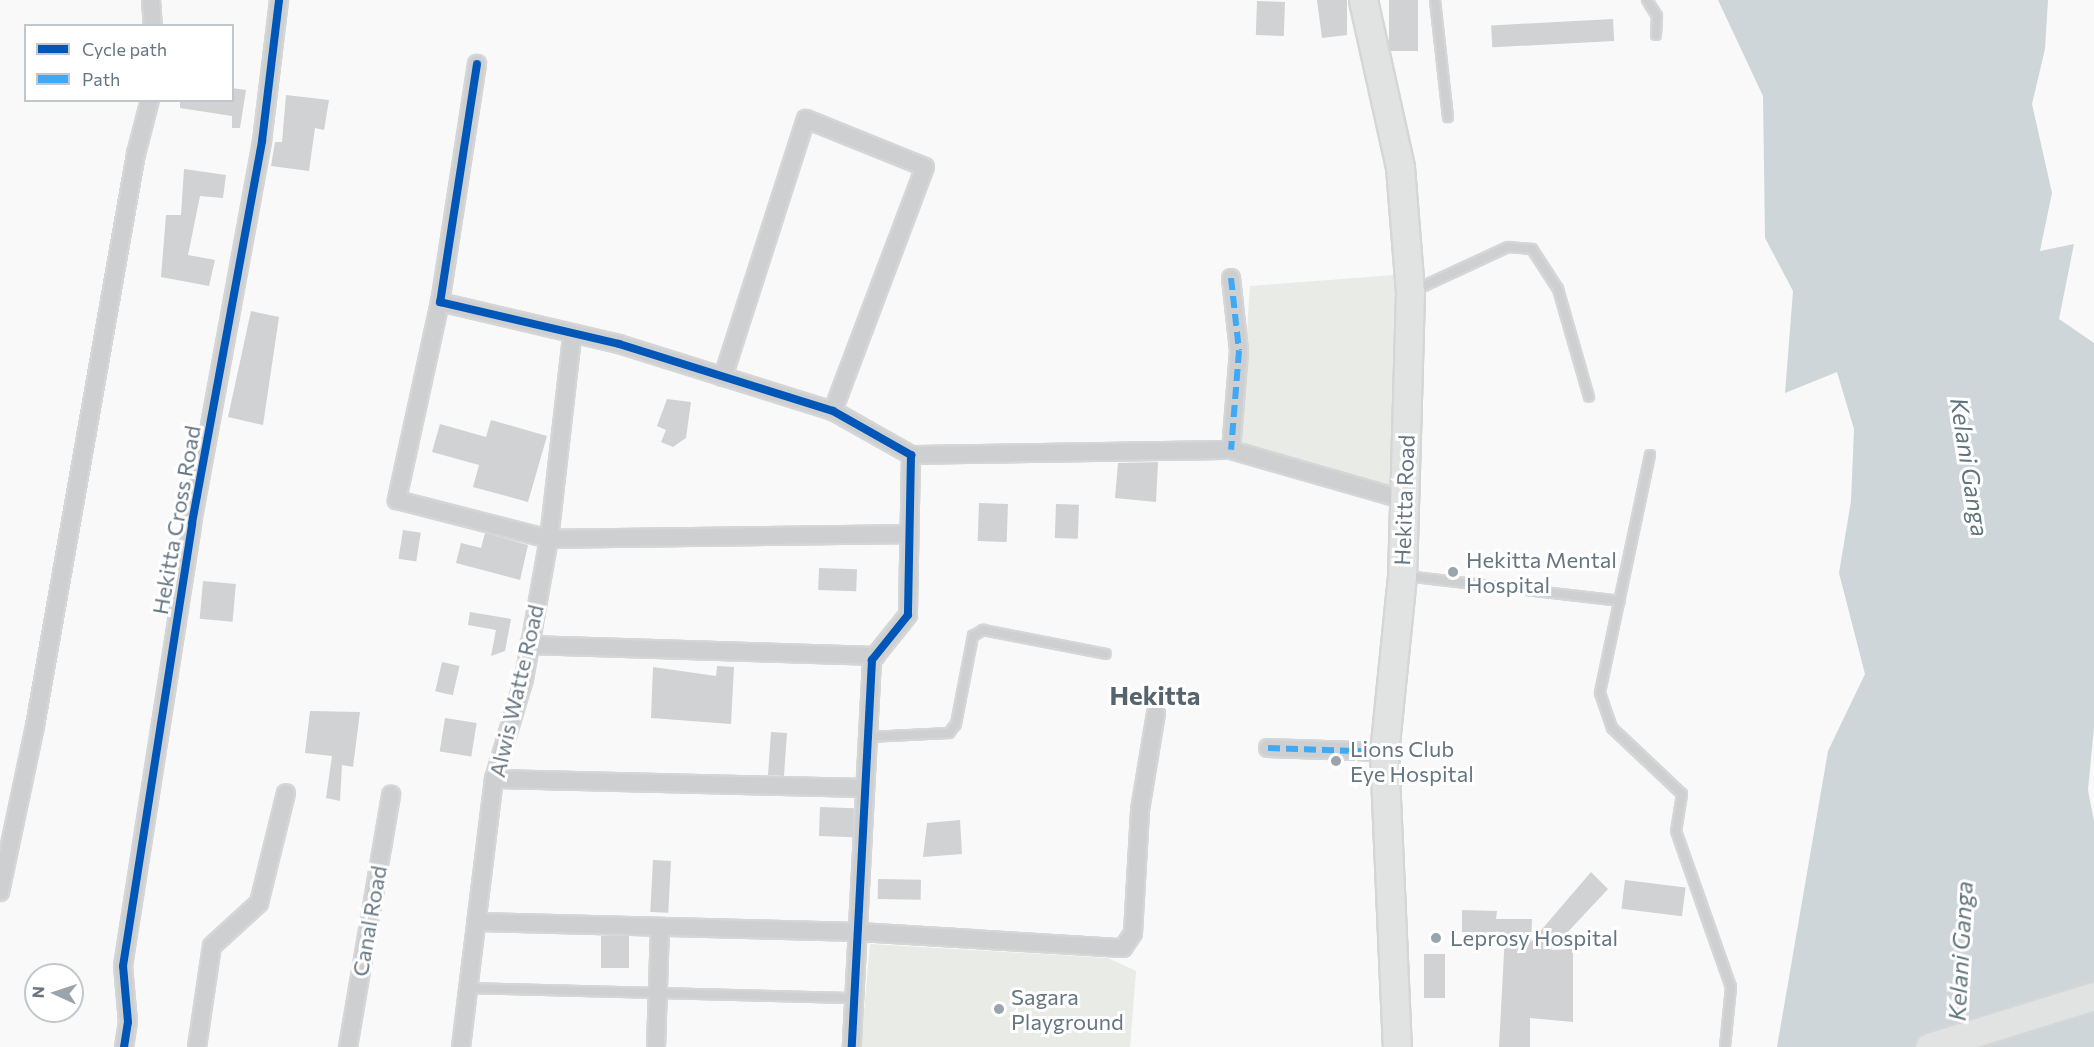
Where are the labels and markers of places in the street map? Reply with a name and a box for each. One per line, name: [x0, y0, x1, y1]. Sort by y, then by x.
place label: Hekitta Mental Hospital: [1466, 546, 1617, 598]
marker: Hekitta Mental Hospital: [1444, 563, 1462, 581]
place label: Lions Club Eye Hospital: [1350, 735, 1474, 786]
marker: Lions Club Eye Hospital: [1327, 752, 1345, 770]
place label: Leprosy Hospital: [1450, 925, 1618, 951]
marker: Leprosy Hospital: [1427, 929, 1445, 947]
place label: Sagara Playground: [1011, 983, 1124, 1034]
marker: Sagara Playground: [992, 1002, 1006, 1016]

